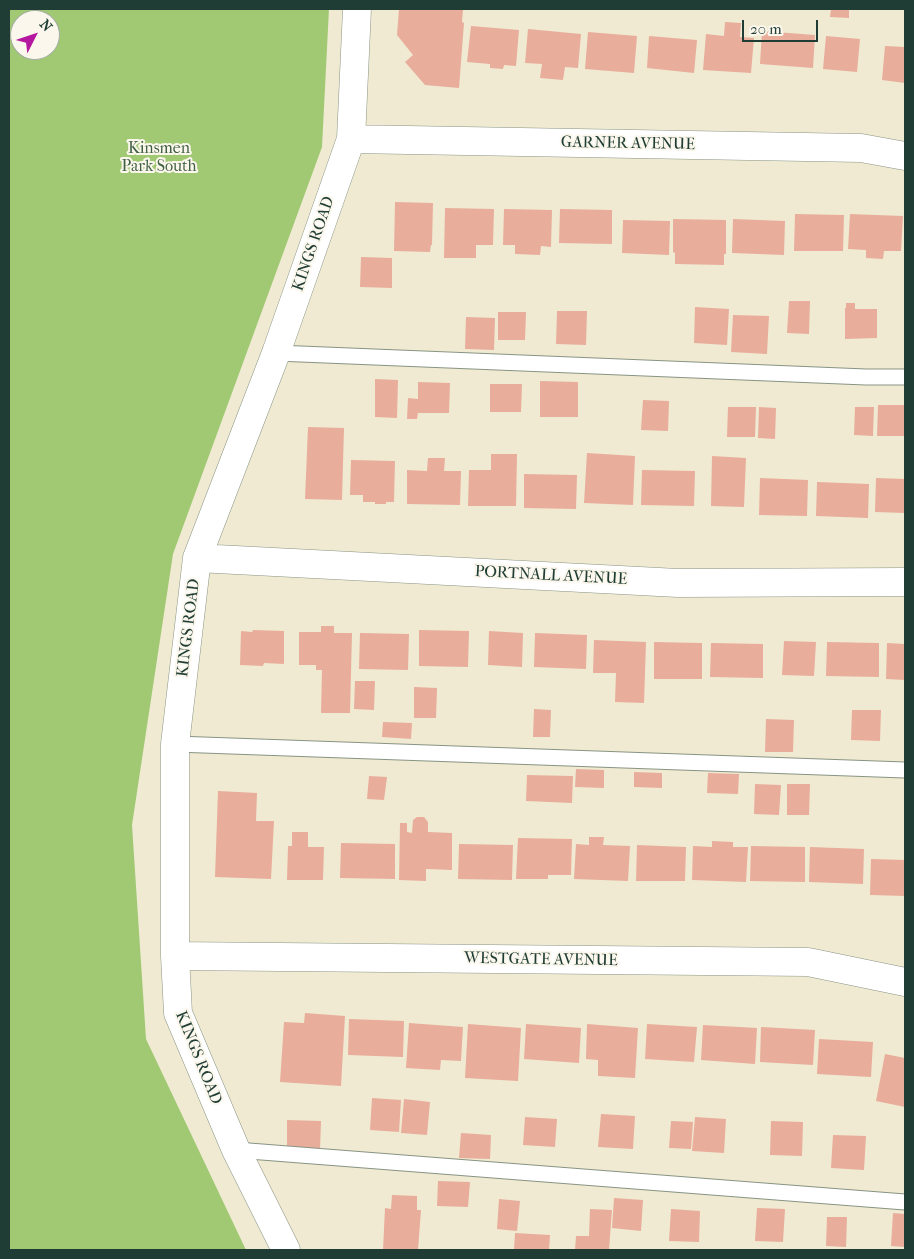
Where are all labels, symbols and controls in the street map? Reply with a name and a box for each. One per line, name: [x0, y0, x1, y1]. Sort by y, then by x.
north arrow: [10, 10, 60, 60]
scale bar: [744, 10, 820, 42]
text: N: [36, 16, 56, 35]
text: 20 m: [750, 20, 782, 38]
street label: GARNER AVENUE: [561, 133, 695, 155]
park label: Kinsmen Park South: [121, 139, 197, 177]
street label: KINGS ROAD: [289, 194, 339, 294]
street label: PORTNALL AVENUE: [474, 562, 628, 590]
street label: KINGS ROAD: [173, 578, 205, 678]
street label: WESTGATE AVENUE: [464, 949, 618, 971]
street label: KINGS ROAD: [171, 1009, 225, 1107]

